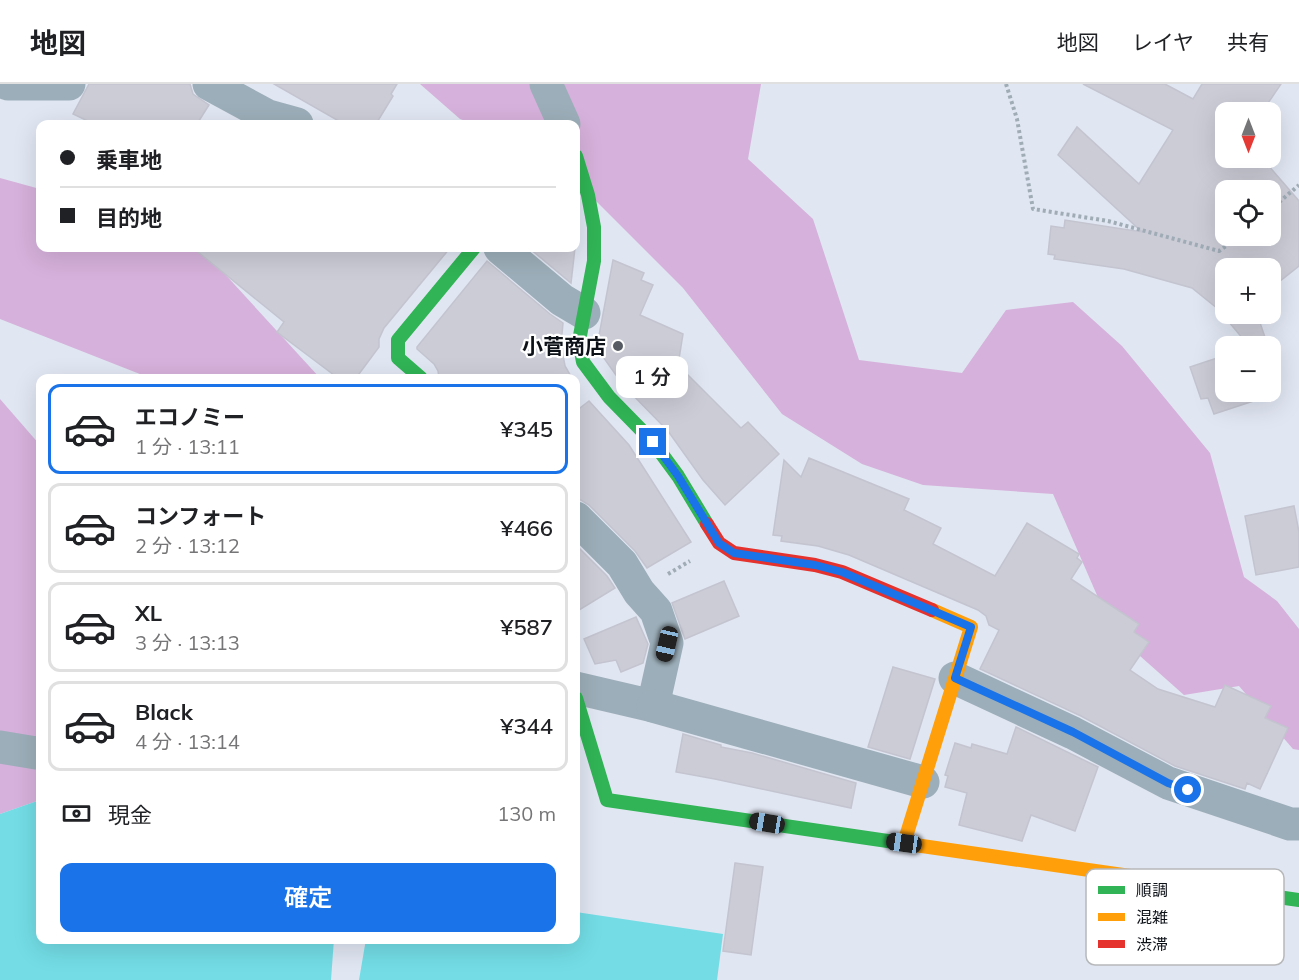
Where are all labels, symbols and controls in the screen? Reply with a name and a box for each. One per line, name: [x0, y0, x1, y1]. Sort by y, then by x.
text: 地図: [30, 25, 86, 60]
text: 地図: [1057, 29, 1099, 55]
text: レイヤ: [1132, 29, 1194, 55]
text: 共有: [1227, 29, 1269, 55]
north arrow: [1215, 102, 1281, 168]
map controls: [1215, 102, 1281, 402]
text: 乗車地: [96, 146, 162, 174]
button: locate: [1215, 180, 1281, 246]
text: 目的地: [96, 204, 162, 232]
button: +: [1215, 258, 1281, 324]
place label: 小菅商店: [522, 333, 606, 359]
button: −: [1215, 336, 1281, 402]
marker: 小菅商店: [611, 339, 625, 353]
callout: 1 分: [617, 355, 689, 397]
text: 1 分: [633, 364, 671, 389]
icon: car: [63, 402, 117, 456]
text: エコノミー: [135, 403, 245, 431]
text: ¥345: [500, 415, 553, 443]
route end: [639, 428, 666, 455]
text: 1 分 · 13:11: [135, 434, 240, 459]
icon: car: [63, 501, 117, 555]
text: コンフォート: [135, 502, 266, 530]
text: ¥466: [500, 514, 553, 542]
text: 2 分 · 13:12: [135, 533, 240, 558]
text: XL: [135, 599, 162, 627]
icon: car: [63, 600, 117, 654]
text: ¥587: [500, 613, 553, 641]
car: [654, 624, 680, 664]
text: 3 分 · 13:13: [135, 630, 240, 655]
text: Black: [135, 698, 193, 726]
icon: car: [63, 699, 117, 753]
text: ¥344: [500, 712, 553, 740]
text: 4 分 · 13:14: [135, 729, 240, 754]
route start: [1174, 776, 1201, 803]
icon: cash: [60, 797, 93, 830]
text: 現金: [108, 801, 152, 829]
text: 130 m: [497, 801, 556, 826]
car: [748, 811, 786, 835]
car: [885, 832, 923, 854]
button: 確定: [60, 863, 556, 932]
legend: [1086, 869, 1284, 965]
text: 順調: [1136, 880, 1168, 900]
text: 混雑: [1136, 907, 1168, 927]
text: 渋滞: [1136, 934, 1168, 954]

